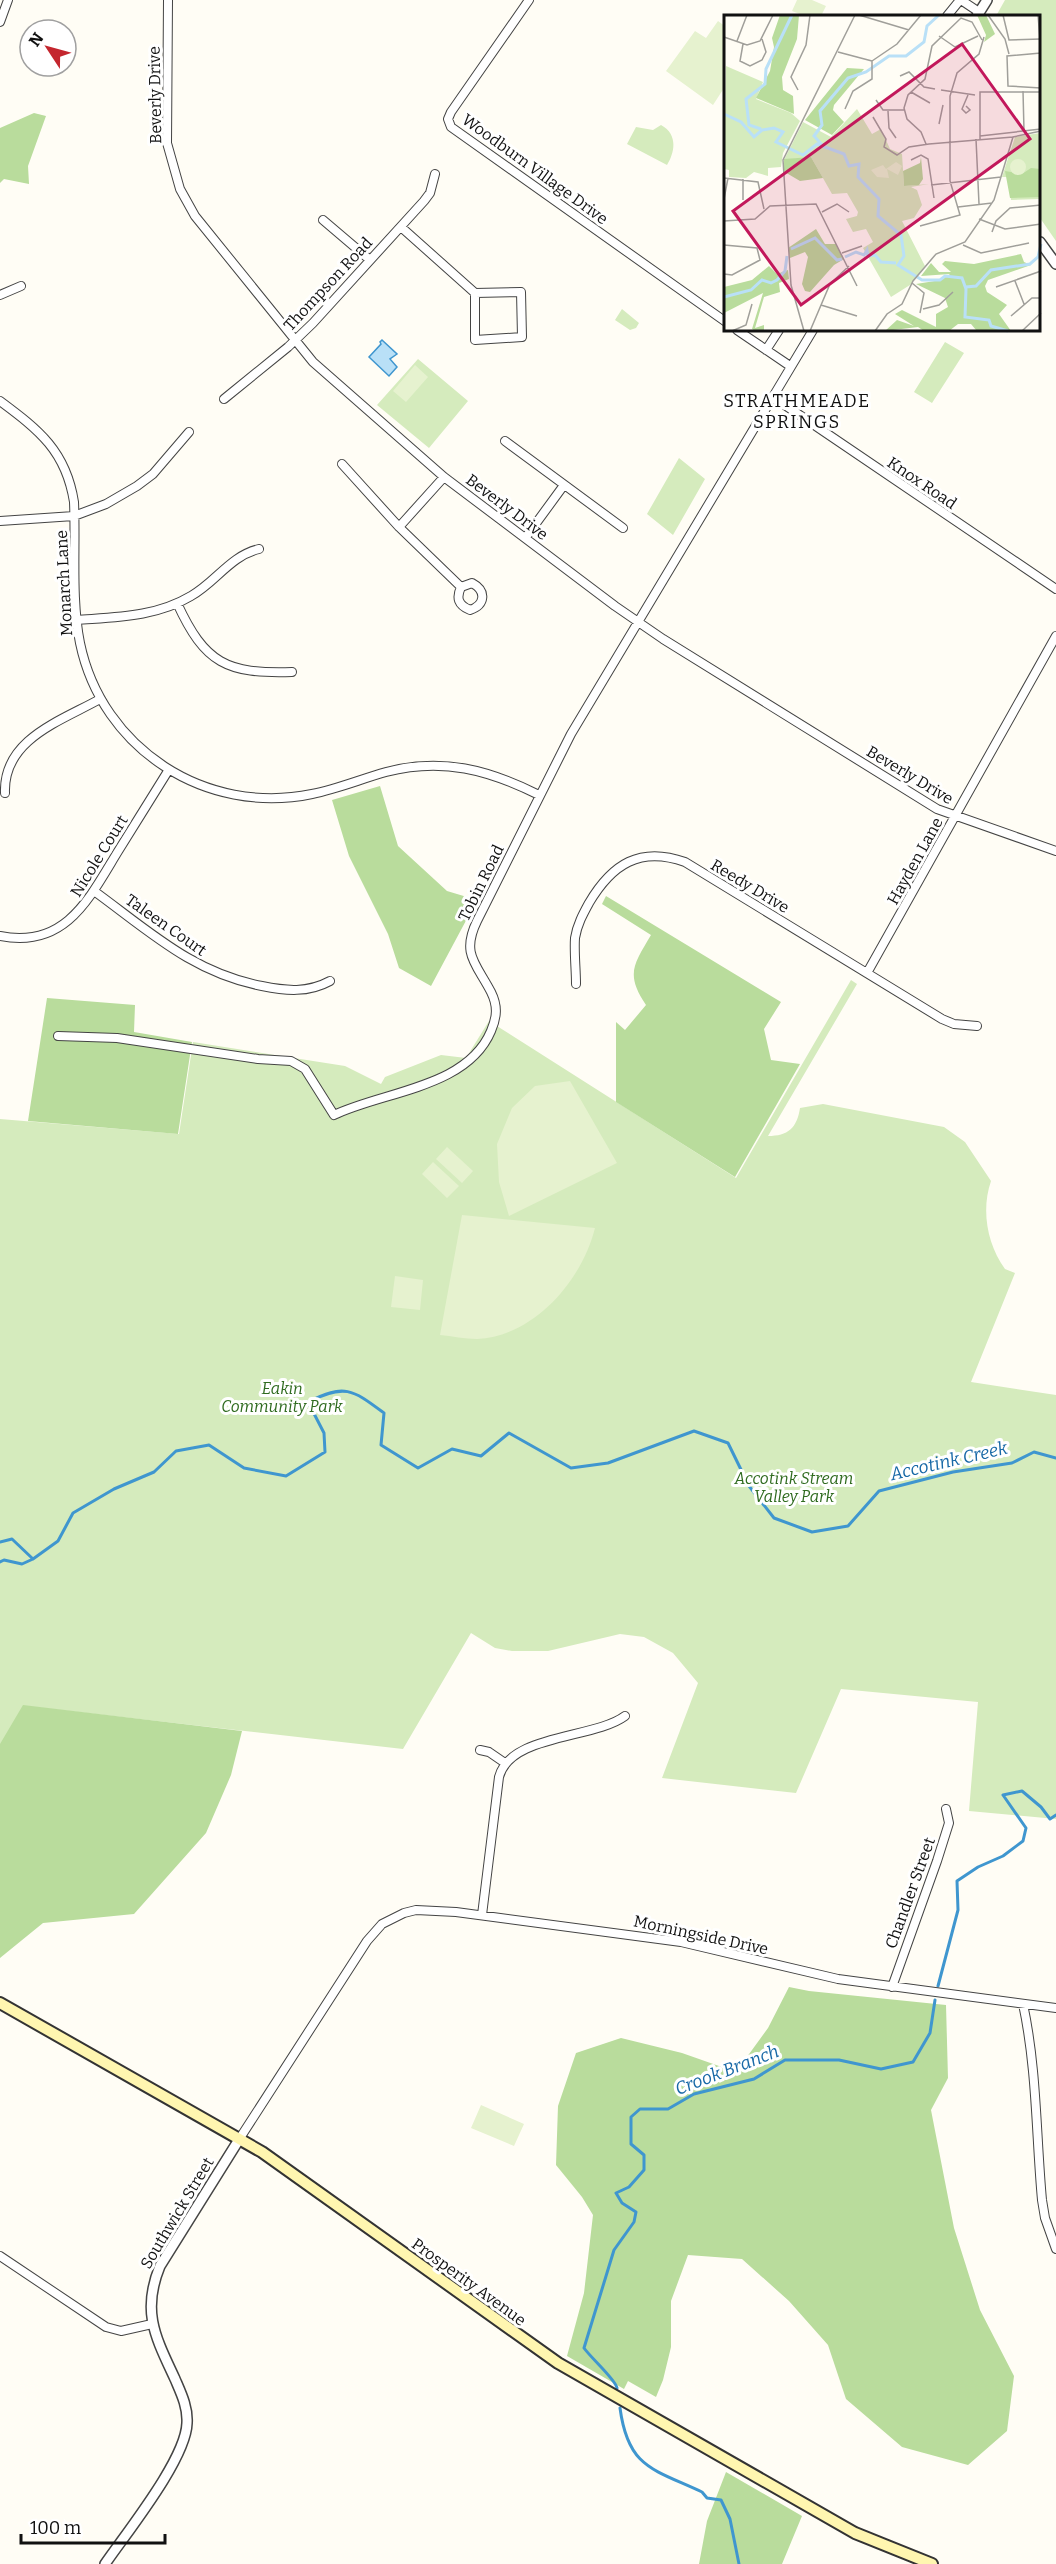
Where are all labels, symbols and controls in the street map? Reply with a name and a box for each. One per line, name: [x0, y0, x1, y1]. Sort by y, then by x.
inset map: [724, 15, 1041, 332]
north arrow: [18, 18, 78, 78]
text: N: [25, 29, 48, 50]
street label: Beverly Drive: [145, 46, 165, 144]
street label: Woodburn Village Drive: [458, 110, 612, 228]
street label: Thompson Road: [280, 233, 377, 335]
district label: STRATHMEADE SPRINGS: [723, 390, 871, 433]
street label: Knox Road: [884, 453, 961, 513]
street label: Beverly Drive: [462, 470, 552, 544]
street label: Monarch Lane: [52, 530, 76, 636]
street label: Beverly Drive: [863, 742, 957, 808]
street label: Nicole Court: [66, 811, 132, 900]
street label: Hayden Lane: [883, 814, 947, 908]
street label: Tobin Road: [454, 841, 508, 924]
street label: Reedy Drive: [707, 855, 793, 917]
street label: Taleen Court: [122, 890, 210, 960]
park label: Eakin Community Park: [221, 1379, 343, 1416]
water label: Accotink Creek: [887, 1437, 1010, 1485]
park label: Accotink Stream Valley Park: [734, 1469, 853, 1506]
street label: Chandler Street: [881, 1835, 939, 1951]
street label: Morningside Drive: [632, 1911, 770, 1959]
water label: Crook Branch: [672, 2040, 782, 2100]
street label: Southwick Street: [136, 2154, 218, 2272]
street label: Prosperity Avenue: [408, 2234, 530, 2330]
scale bar: [21, 2507, 165, 2545]
text: 100 m: [30, 2517, 81, 2539]

